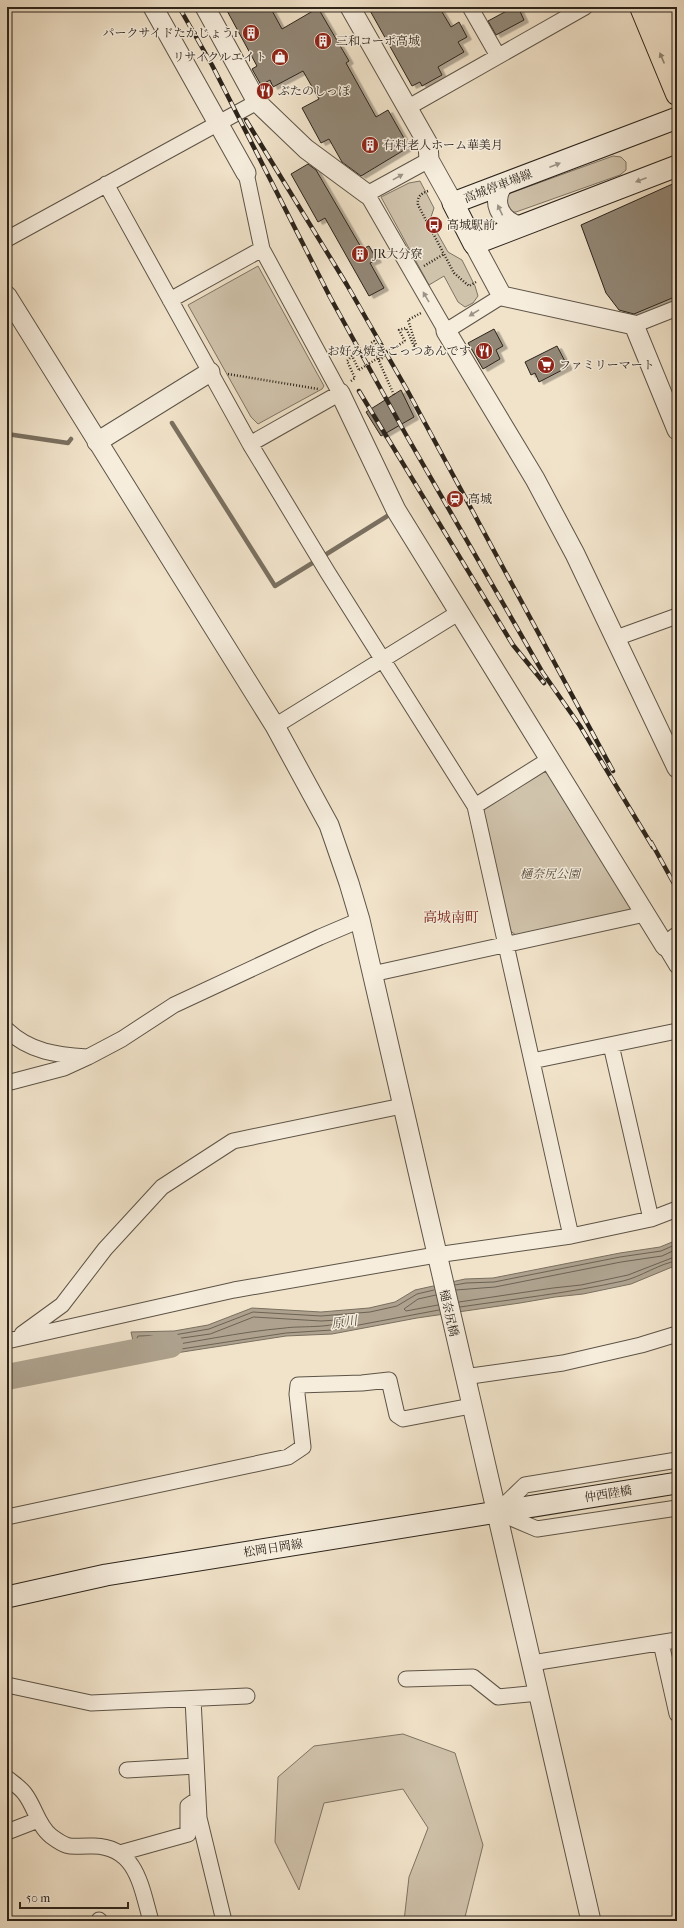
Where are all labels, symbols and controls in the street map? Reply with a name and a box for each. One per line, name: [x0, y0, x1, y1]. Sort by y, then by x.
building icon: パークサイドたかじょう1: [241, 23, 261, 43]
place label: パークサイドたかじょう1: [103, 26, 238, 40]
building icon: 三和コーポ高城: [313, 31, 333, 51]
place label: 三和コーポ高城: [336, 34, 420, 48]
shop icon: リサイクルエイト: [270, 47, 290, 67]
place label: リサイクルエイト: [173, 50, 267, 64]
one-way arrow: [658, 52, 664, 64]
restaurant icon: ぶたのしっぽ: [255, 81, 275, 101]
place label: ぶたのしっぽ: [278, 84, 350, 98]
building icon: 有料老人ホーム華美月: [360, 135, 380, 155]
place label: 有料老人ホーム華美月: [383, 138, 503, 152]
one-way arrow: [549, 162, 561, 168]
street label: 高城停車場線: [462, 167, 534, 205]
one-way arrow: [392, 174, 404, 181]
one-way arrow: [634, 178, 646, 184]
one-way arrow: [497, 204, 503, 215]
bus stop icon: 高城駅前: [424, 215, 444, 235]
place label: 高城駅前: [447, 218, 495, 232]
building icon: JR大分寮: [350, 244, 370, 264]
place label: JR大分寮: [372, 247, 422, 261]
one-way arrow: [423, 291, 430, 303]
one-way arrow: [468, 310, 480, 317]
restaurant icon: お好み焼きごっつあんです: [474, 341, 494, 361]
place label: お好み焼きごっつあんです: [327, 344, 471, 358]
supermarket icon: ファミリーマート: [536, 355, 556, 375]
place label: ファミリーマート: [559, 358, 655, 372]
station icon: 高城: [445, 489, 465, 509]
place label: 高城: [468, 492, 492, 506]
park label: 樋奈尻公園: [520, 867, 582, 881]
district label: 高城南町: [423, 909, 479, 926]
street label: 樋奈尻橋: [437, 1288, 461, 1338]
water label: 原川: [330, 1312, 360, 1331]
street label: 仲西陸橋: [583, 1483, 633, 1505]
street label: 松岡日岡線: [242, 1536, 304, 1560]
scale bar: [20, 1884, 128, 1910]
text: 50 m: [26, 1891, 50, 1905]

